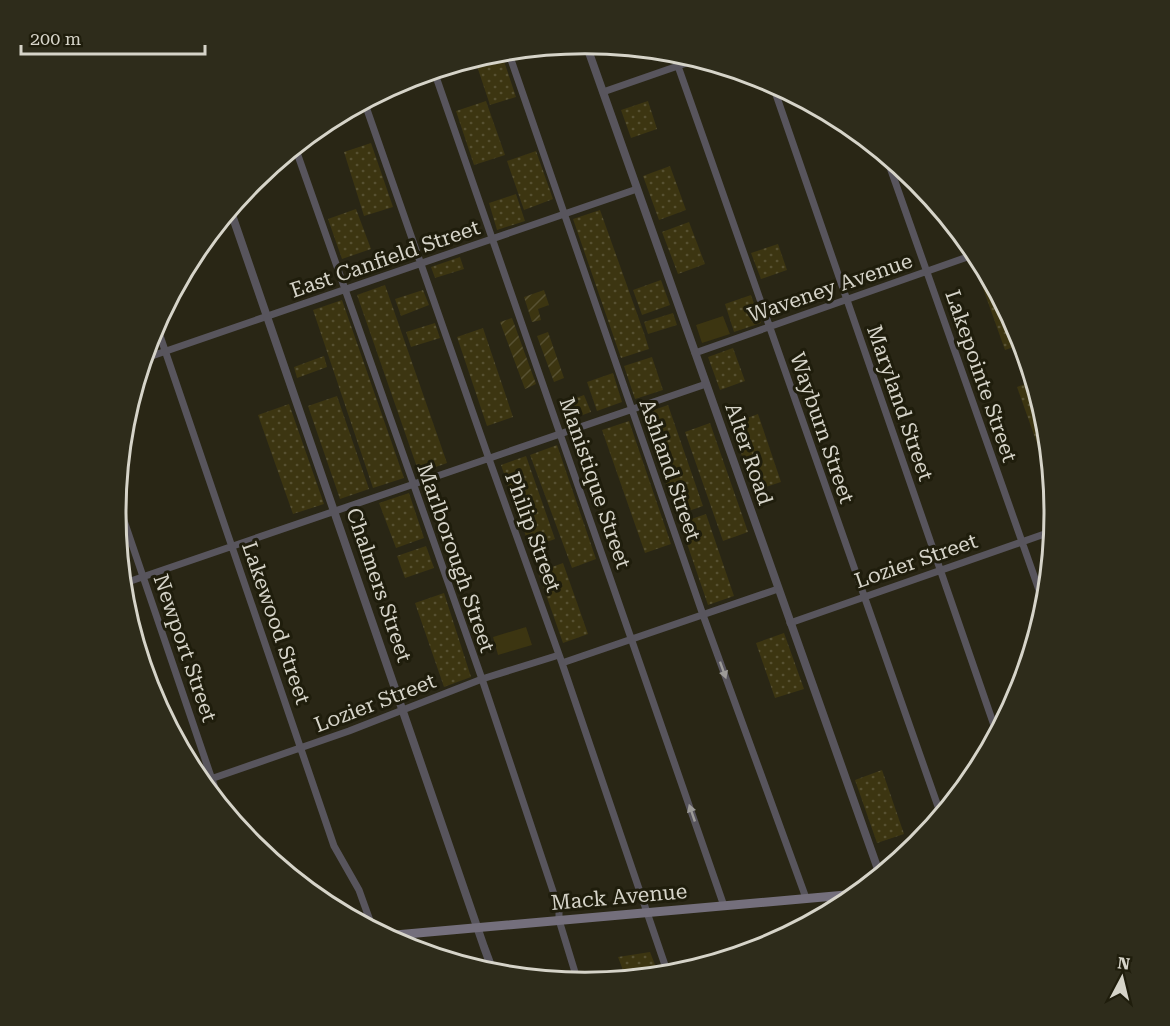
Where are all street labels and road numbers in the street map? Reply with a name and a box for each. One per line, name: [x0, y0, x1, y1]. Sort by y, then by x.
street label: East Canfield Street: [287, 215, 483, 303]
street label: Waveney Avenue: [745, 249, 915, 327]
street label: Lakepointe Street: [940, 287, 1022, 465]
street label: Maryland Street: [862, 322, 938, 484]
street label: Wayburn Street: [785, 349, 859, 507]
street label: Manistique Street: [554, 394, 636, 572]
street label: Ashland Street: [634, 396, 706, 544]
street label: Alter Road: [720, 400, 778, 509]
street label: Marlborough Street: [412, 460, 500, 656]
street label: Philip Street: [500, 469, 566, 595]
street label: Chalmers Street: [341, 505, 417, 665]
street label: Lozier Street: [851, 529, 981, 593]
street label: Lakewood Street: [237, 539, 315, 708]
street label: Newport Street: [149, 571, 222, 725]
street label: Lozier Street: [311, 669, 439, 737]
street label: Mack Avenue: [550, 879, 688, 915]

